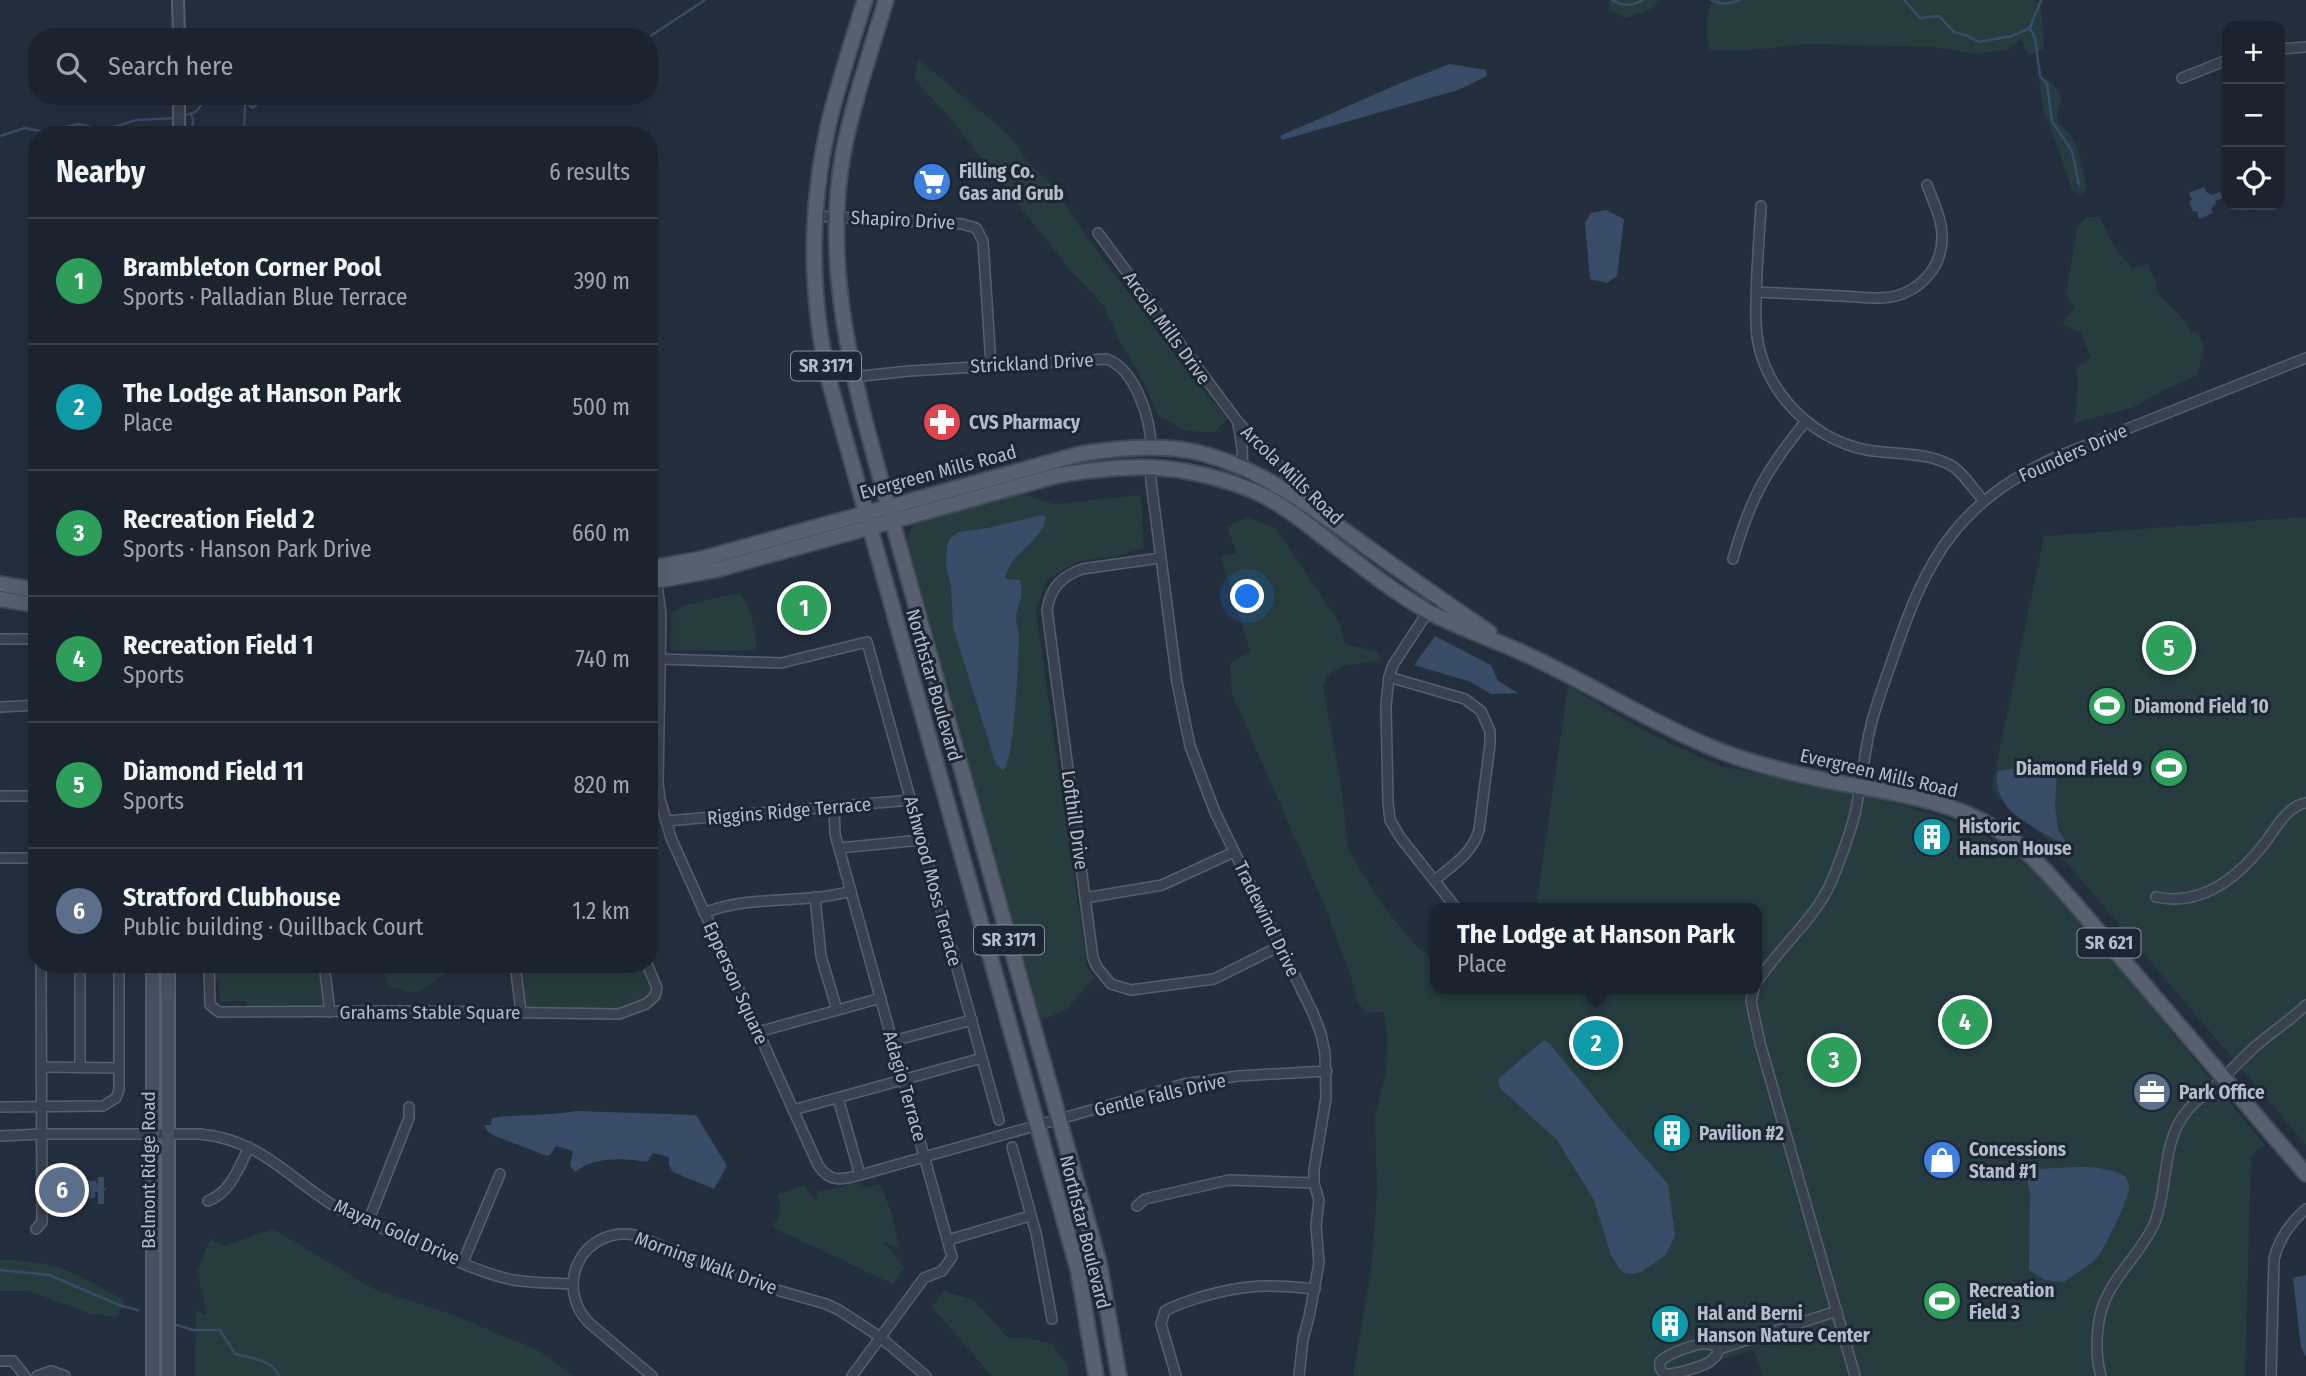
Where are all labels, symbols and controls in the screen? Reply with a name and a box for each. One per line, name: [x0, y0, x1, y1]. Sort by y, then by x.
map controls: [2222, 21, 2285, 210]
button: +: [2222, 21, 2285, 84]
search box: [28, 28, 658, 105]
icon: search: [52, 48, 90, 86]
text: Search here: [108, 51, 233, 82]
button: −: [2222, 84, 2285, 147]
button: locate: [2222, 147, 2285, 210]
text: Nearby: [56, 154, 145, 190]
text: 6 results: [549, 158, 630, 186]
place label: Filling Co. Gas and Grub: [959, 160, 1064, 205]
supermarket icon: Filling Co. Gas and Grub: [911, 161, 953, 203]
street label: Shapiro Drive: [850, 206, 956, 234]
text: Brambleton Corner Pool: [123, 252, 381, 283]
text: 1: [74, 267, 84, 295]
text: 390 m: [574, 267, 630, 295]
street label: Arcola Mills Drive: [1118, 267, 1216, 389]
text: Sports · Palladian Blue Terrace: [123, 283, 407, 311]
street label: Strickland Drive: [970, 348, 1094, 378]
road number: SR 3171: [791, 352, 861, 380]
text: The Lodge at Hanson Park: [123, 378, 401, 409]
text: 2: [74, 393, 84, 421]
text: 500 m: [572, 393, 630, 421]
pharmacy icon: CVS Pharmacy: [921, 401, 963, 443]
text: Place: [123, 409, 173, 437]
place label: CVS Pharmacy: [969, 411, 1081, 434]
street label: Founders Drive: [2015, 419, 2131, 487]
street label: Arcola Mills Road: [1236, 421, 1348, 529]
street label: Evergreen Mills Road: [857, 440, 1019, 504]
text: Recreation Field 2: [123, 504, 315, 535]
text: 3: [74, 519, 84, 547]
text: 660 m: [572, 519, 630, 547]
text: Sports · Hanson Park Drive: [123, 535, 372, 563]
your location: [1230, 579, 1264, 613]
pin: 1: [781, 582, 827, 634]
street label: Northstar Boulevard: [901, 606, 967, 764]
pin: 5: [2146, 622, 2192, 674]
text: Recreation Field 1: [123, 630, 314, 661]
text: 4: [73, 645, 85, 673]
text: 740 m: [575, 645, 630, 673]
text: Sports: [123, 661, 184, 689]
sports icon: Diamond Field 10: [2086, 685, 2128, 727]
place label: Diamond Field 10: [2134, 695, 2269, 718]
street label: Evergreen Mills Road: [1798, 744, 1960, 802]
sports icon: Diamond Field 9: [2148, 747, 2190, 789]
text: Diamond Field 11: [123, 756, 304, 787]
place label: Diamond Field 9: [2016, 757, 2142, 780]
street label: Lofthill Drive: [1057, 769, 1093, 871]
text: 5: [73, 771, 85, 799]
text: 820 m: [573, 771, 630, 799]
text: Sports: [123, 787, 184, 815]
street label: Riggins Ridge Terrace: [706, 792, 872, 830]
street label: Ashwood Moss Terrace: [899, 793, 967, 969]
place label: Historic Hanson House: [1959, 815, 2072, 860]
building icon: Historic Hanson House: [1911, 816, 1953, 858]
street label: Tradewind Drive: [1229, 858, 1305, 980]
text: Stratford Clubhouse: [123, 882, 341, 913]
text: 6: [73, 897, 85, 925]
text: 1.2 km: [572, 897, 630, 925]
popup: [1430, 903, 1762, 994]
text: Public building · Quillback Court: [123, 913, 423, 941]
street label: Epperson Square: [699, 918, 773, 1048]
text: The Lodge at Hanson Park: [1457, 919, 1735, 950]
road number: SR 3171: [974, 925, 1044, 954]
road number: SR 621: [2078, 928, 2140, 958]
text: Place: [1457, 950, 1507, 978]
pin: 4: [1942, 996, 1988, 1048]
street label: Grahams Stable Square: [340, 1001, 520, 1024]
pin: 2: [1573, 1017, 1619, 1069]
street label: Adagio Terrace: [878, 1028, 932, 1144]
pin: 3: [1811, 1034, 1857, 1086]
street label: Gentle Falls Drive: [1092, 1069, 1228, 1121]
office icon: Park Office: [2131, 1071, 2173, 1113]
place label: Park Office: [2179, 1081, 2265, 1104]
street label: Belmont Ridge Road: [137, 1091, 160, 1249]
building icon: Pavilion #2: [1651, 1112, 1693, 1154]
place label: Pavilion #2: [1699, 1122, 1784, 1145]
place label: Concessions Stand #1: [1969, 1138, 2067, 1183]
shop icon: Concessions Stand #1: [1921, 1139, 1963, 1181]
street label: Northstar Boulevard: [1055, 1153, 1115, 1311]
pin: 6: [39, 1164, 85, 1216]
street label: Mayan Gold Drive: [331, 1194, 463, 1270]
street label: Morning Walk Drive: [632, 1227, 780, 1299]
place label: Recreation Field 3: [1969, 1279, 2054, 1324]
sports icon: Recreation Field 3: [1921, 1280, 1963, 1322]
place label: Hal and Berni Hanson Nature Center: [1697, 1302, 1871, 1347]
building icon: Hal and Berni Hanson Nature Center: [1649, 1303, 1691, 1345]

